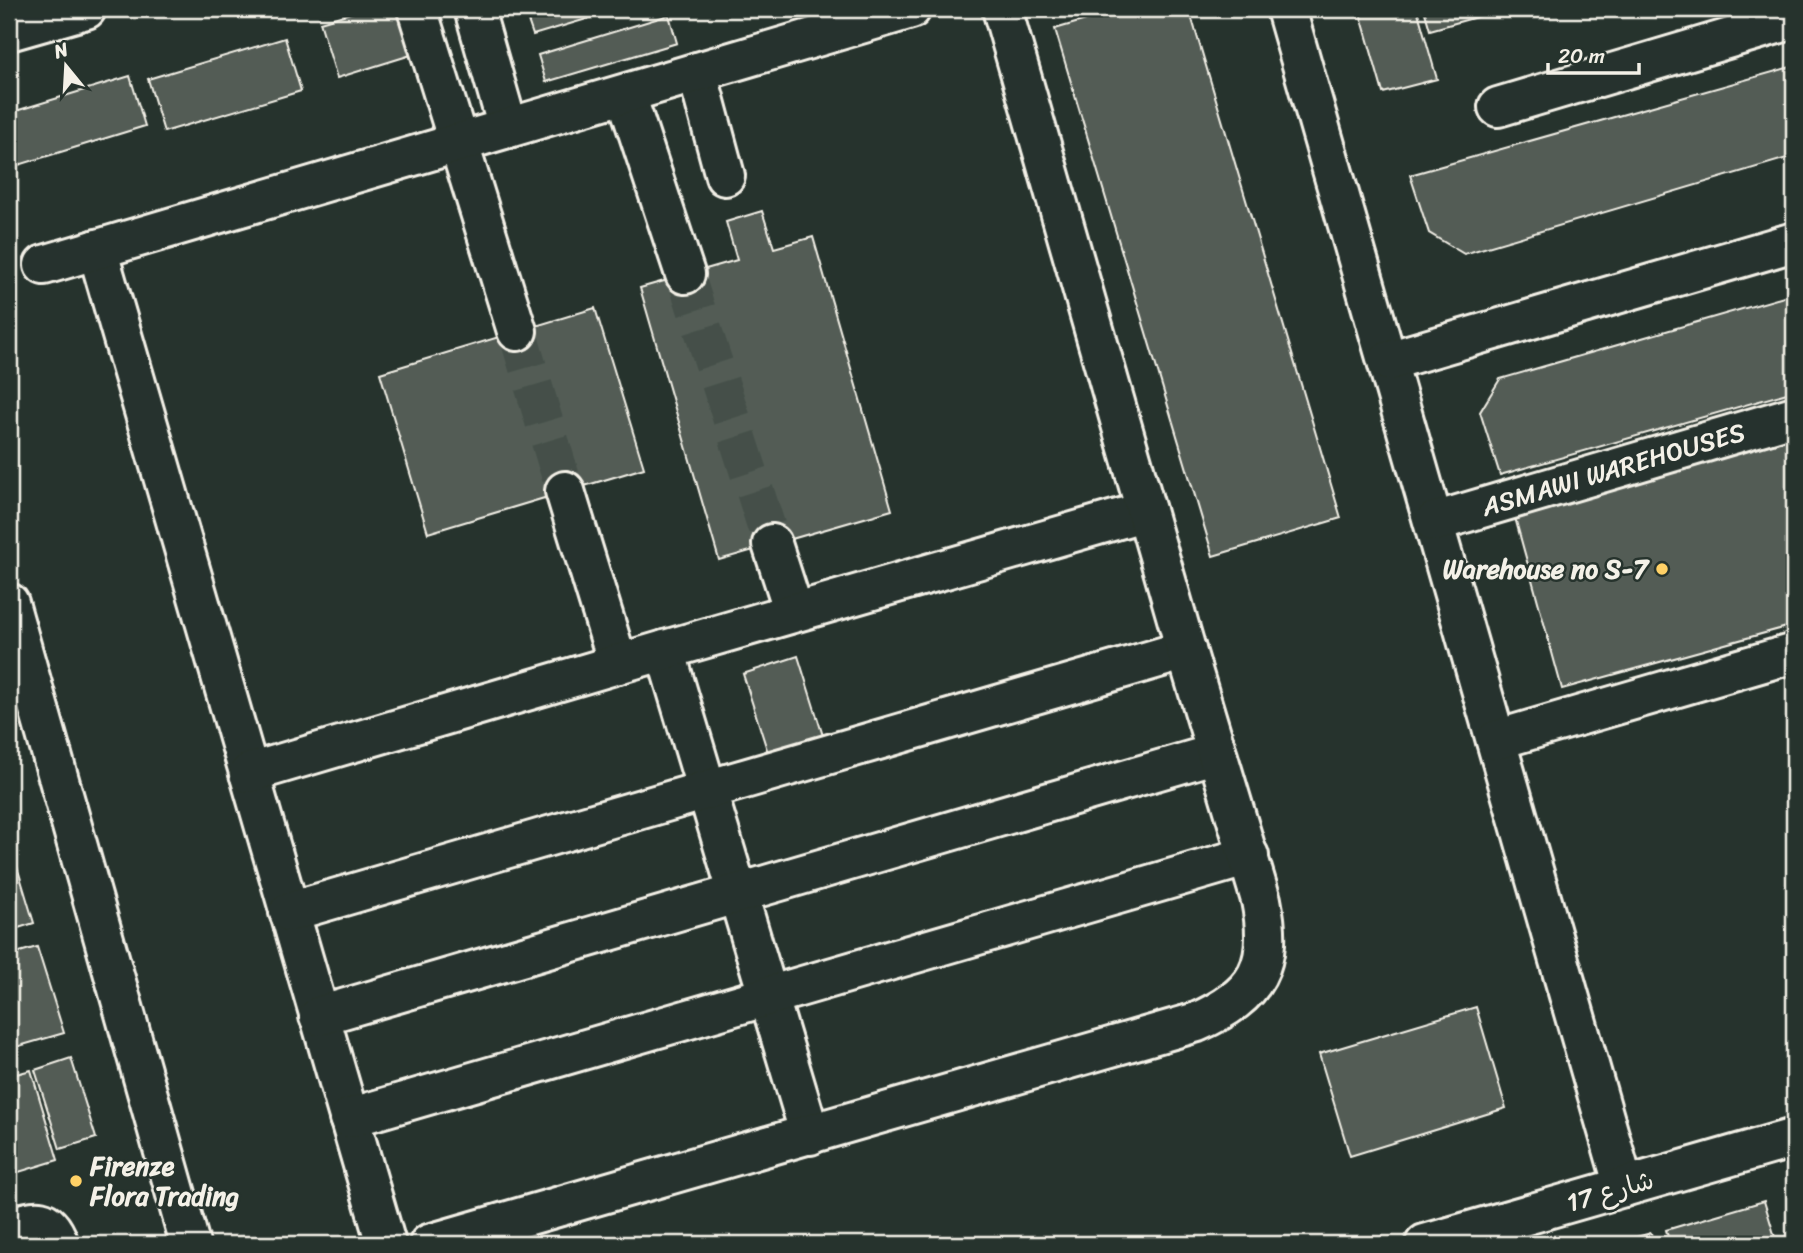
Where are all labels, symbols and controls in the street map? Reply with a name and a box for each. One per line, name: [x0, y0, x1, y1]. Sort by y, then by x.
north arrow: [32, 32, 102, 102]
text: N: [49, 32, 73, 68]
scale bar: [1548, 32, 1638, 76]
text: 20 m: [1558, 37, 1605, 75]
street label: ASMAWI WAREHOUSES: [1475, 409, 1751, 530]
place label: Warehouse no S-7: [1443, 546, 1650, 592]
marker: Warehouse no S-7: [1654, 561, 1670, 577]
place label: Firenze Flora Trading: [89, 1143, 239, 1219]
street label: شارع 17: [1561, 1157, 1659, 1225]
marker: Firenze Flora Trading: [68, 1173, 84, 1189]

